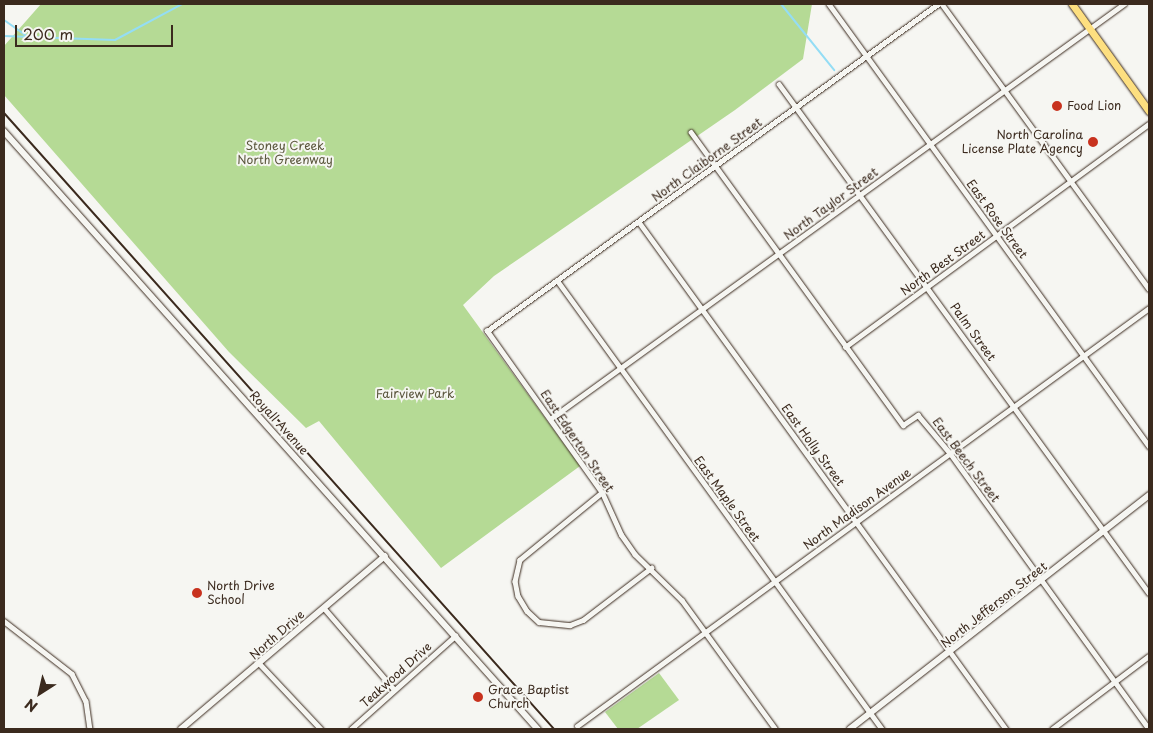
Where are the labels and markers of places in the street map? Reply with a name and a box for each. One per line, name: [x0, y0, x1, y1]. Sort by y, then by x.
place label: Food Lion: [1067, 99, 1122, 113]
marker: Food Lion: [1051, 100, 1063, 112]
place label: North Carolina License Plate Agency: [961, 128, 1083, 156]
marker: North Carolina License Plate Agency: [1087, 136, 1099, 148]
place label: North Drive School: [207, 579, 275, 607]
marker: North Drive School: [191, 587, 203, 599]
place label: Grace Baptist Church: [488, 683, 569, 711]
marker: Grace Baptist Church: [472, 691, 484, 703]

